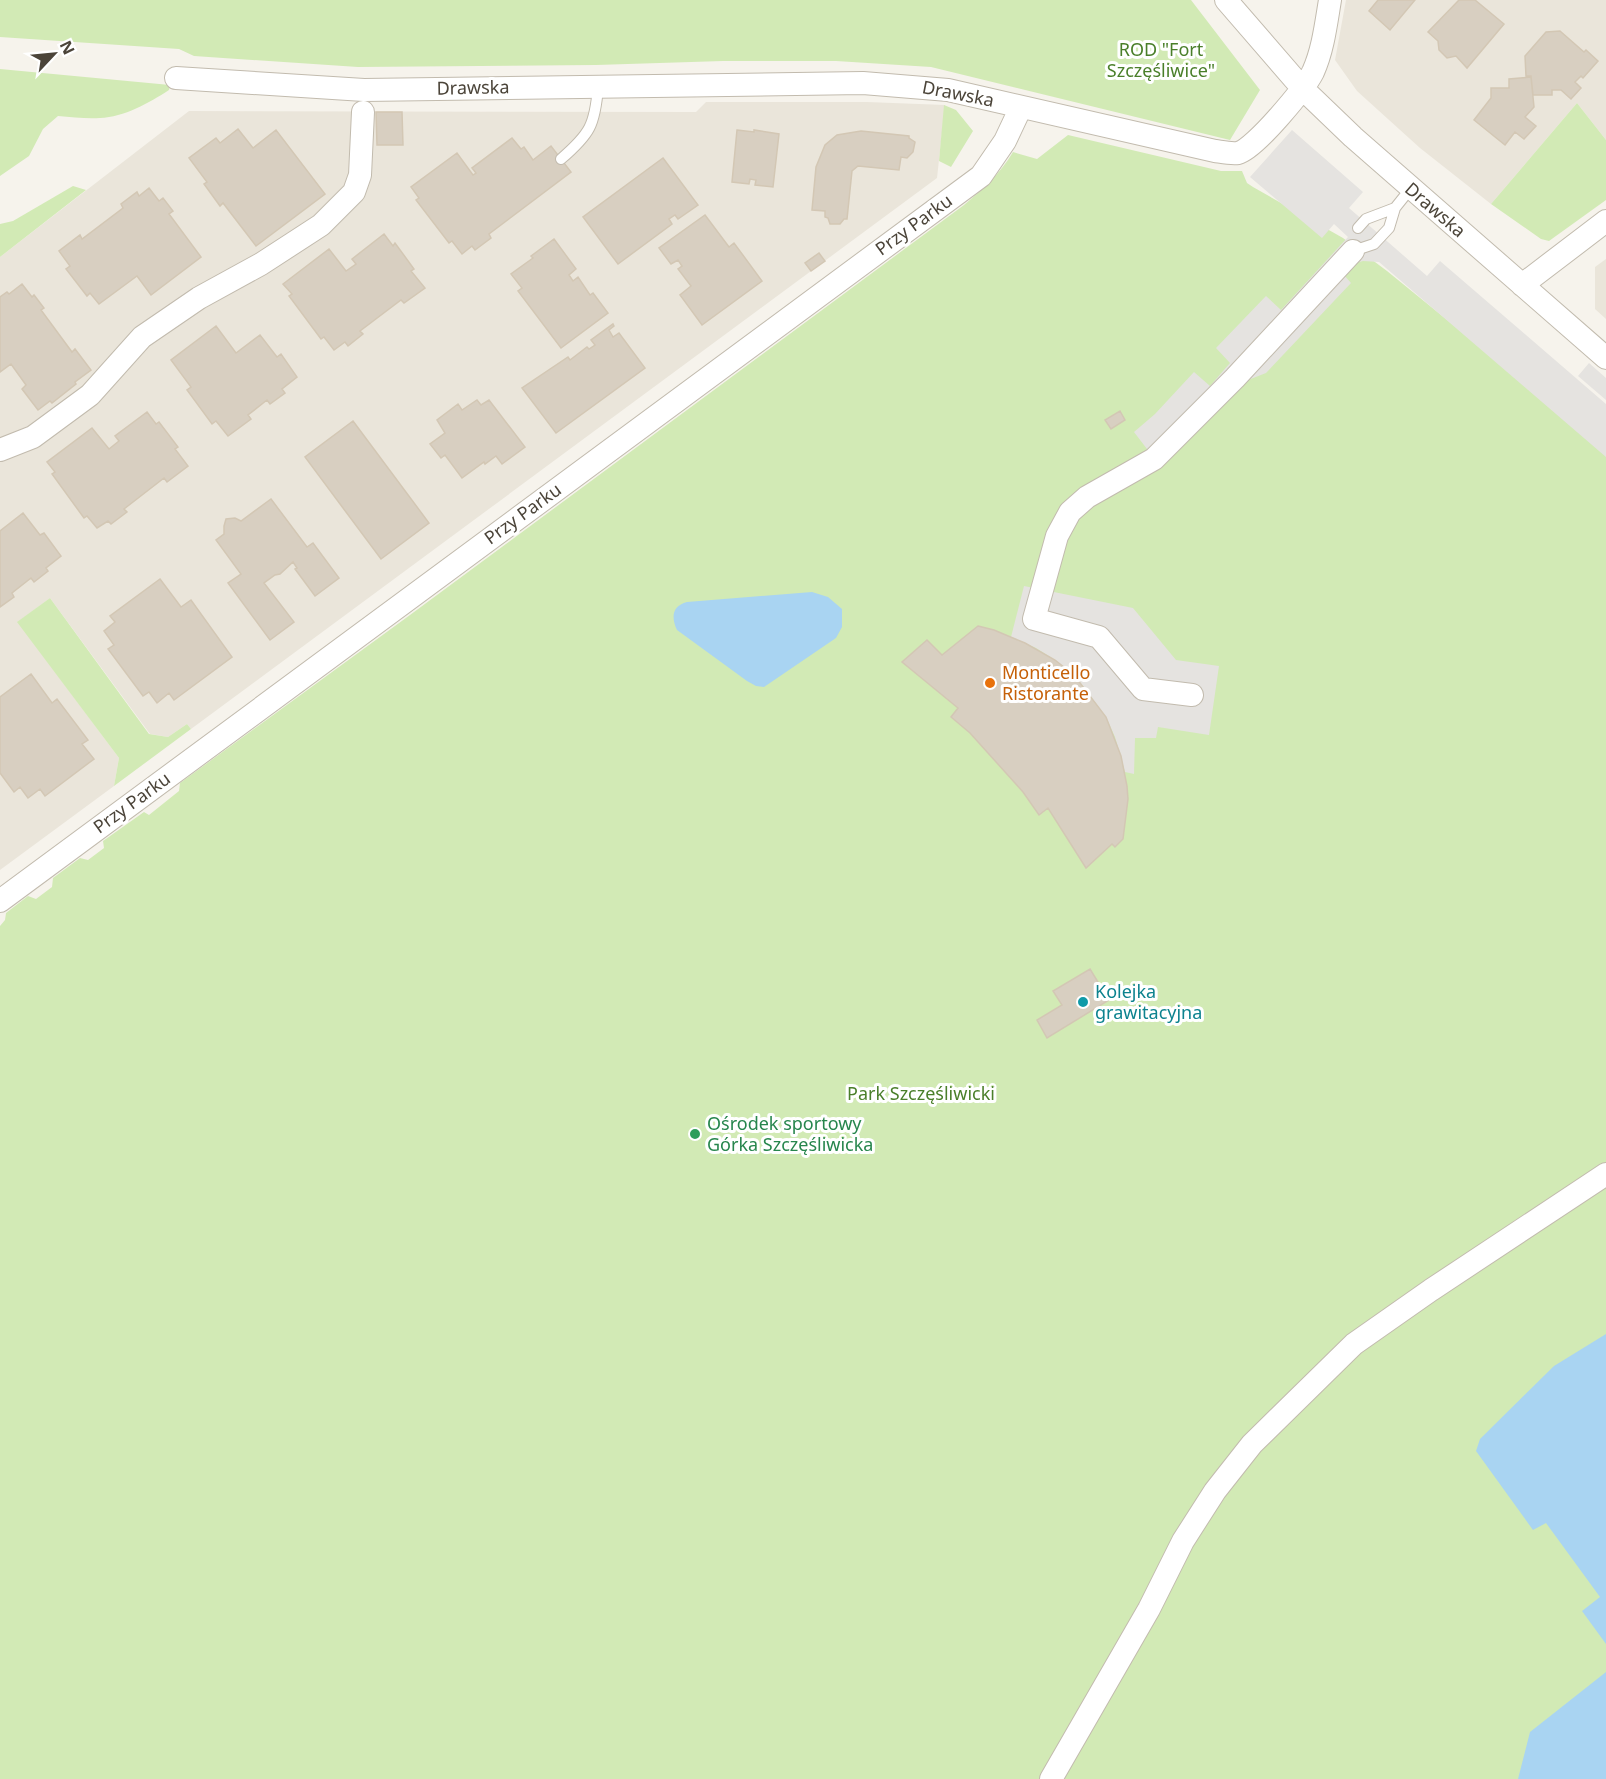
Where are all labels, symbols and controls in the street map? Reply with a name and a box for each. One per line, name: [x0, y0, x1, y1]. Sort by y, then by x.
north arrow: [24, 24, 84, 84]
text: N: [55, 37, 80, 58]
park label: ROD "Fort Szczęśliwice": [1107, 37, 1215, 82]
street label: Drawska: [436, 74, 510, 100]
street label: Drawska: [920, 74, 996, 112]
street label: Drawska: [1400, 176, 1471, 242]
street label: Przy Parku: [870, 188, 957, 260]
street label: Przy Parku: [479, 477, 566, 549]
place label: Monticello Ristorante: [1002, 660, 1090, 705]
marker: Monticello Ristorante: [983, 676, 997, 690]
street label: Przy Parku: [88, 766, 175, 838]
place label: Kolejka grawitacyjna: [1095, 979, 1202, 1024]
marker: Kolejka grawitacyjna: [1076, 995, 1090, 1009]
park label: Park Szczęśliwicki: [847, 1081, 995, 1105]
place label: Ośrodek sportowy Górka Szczęśliwicka: [707, 1111, 873, 1156]
marker: Ośrodek sportowy Górka Szczęśliwicka: [688, 1127, 702, 1141]

